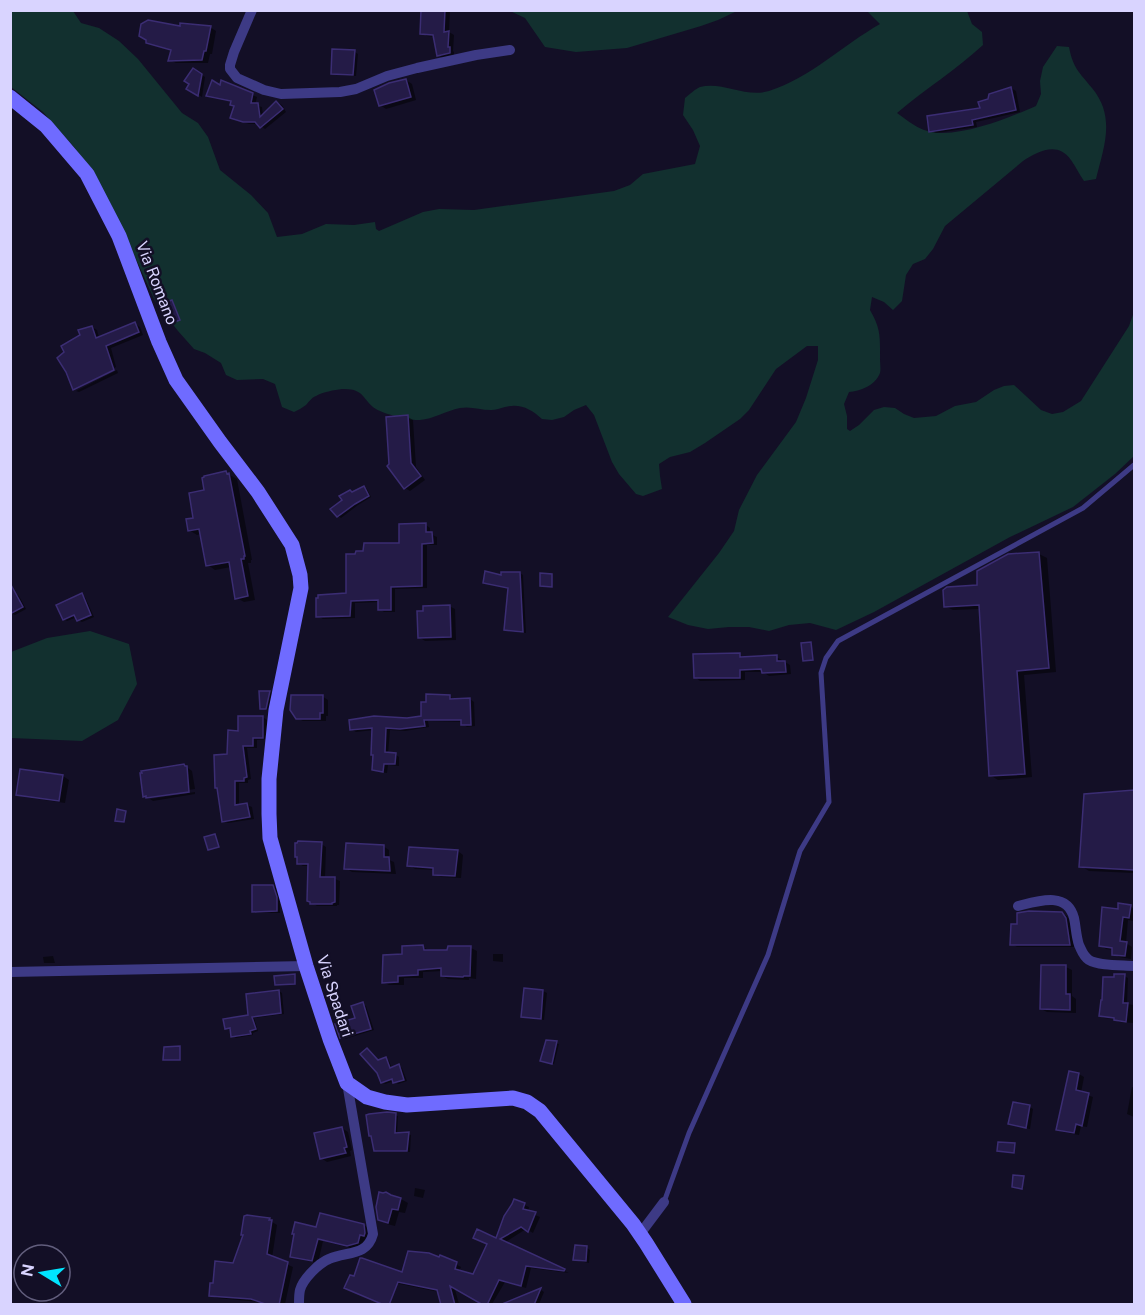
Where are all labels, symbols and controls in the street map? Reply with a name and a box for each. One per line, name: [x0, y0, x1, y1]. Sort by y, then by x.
street label: Via Romano: [132, 239, 182, 327]
street label: Via Spadari: [313, 953, 357, 1039]
north arrow: [12, 1243, 72, 1303]
text: N: [17, 1262, 38, 1278]

